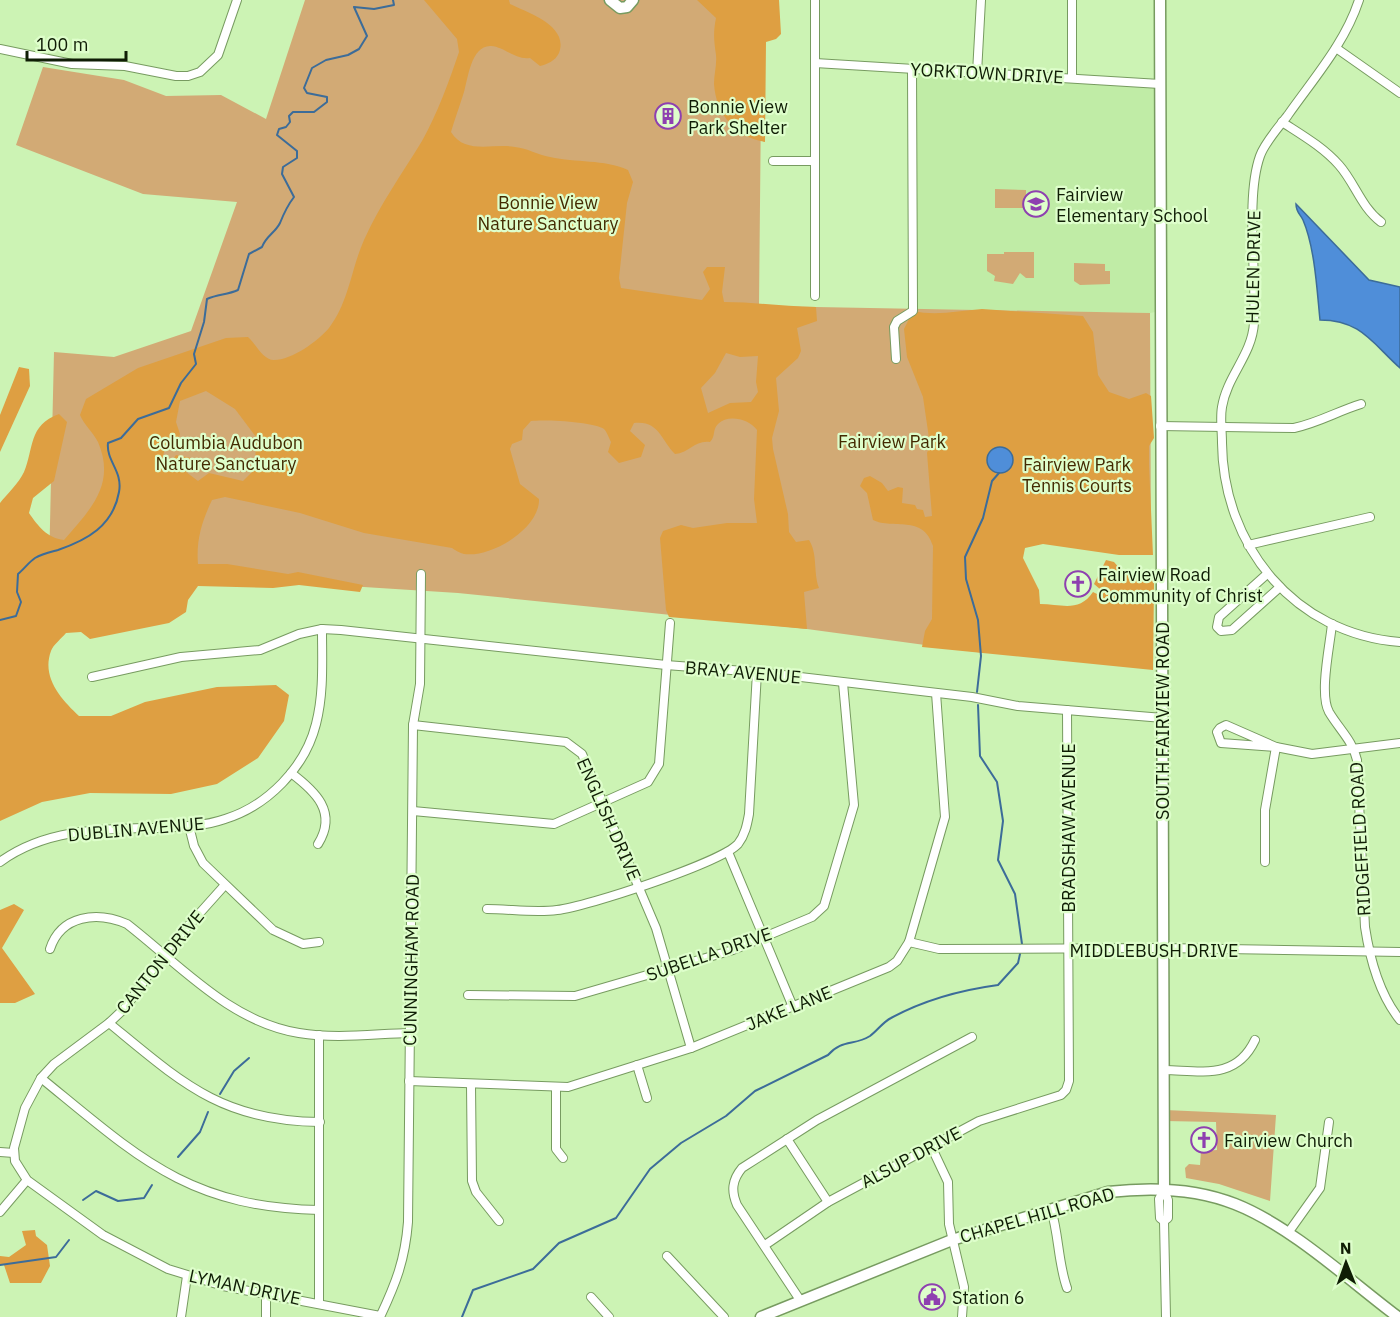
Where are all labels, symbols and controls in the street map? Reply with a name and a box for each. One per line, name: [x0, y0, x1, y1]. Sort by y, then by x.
scale bar: [27, 24, 126, 62]
text: 100 m: [36, 33, 88, 56]
street label: YORKTOWN DRIVE: [910, 58, 1064, 88]
place label: Bonnie View Park Shelter: [688, 95, 788, 139]
building icon: Bonnie View Park Shelter: [653, 101, 683, 131]
place label: Fairview Elementary School: [1056, 183, 1208, 227]
school or university icon: Fairview Elementary School: [1021, 189, 1051, 219]
park label: Bonnie View Nature Sanctuary: [478, 191, 618, 235]
street label: HULEN DRIVE: [1241, 210, 1265, 324]
park label: Fairview Park: [838, 430, 946, 453]
park label: Columbia Audubon Nature Sanctuary: [149, 431, 303, 475]
park label: Fairview Park Tennis Courts: [1022, 453, 1132, 497]
place label: Fairview Road Community of Christ: [1098, 563, 1263, 607]
church icon: Fairview Road Community of Christ: [1063, 569, 1093, 599]
street label: SOUTH FAIRVIEW ROAD: [1151, 622, 1174, 820]
street label: BRAY AVENUE: [684, 655, 802, 689]
street label: BRADSHAW AVENUE: [1057, 743, 1080, 913]
street label: ENGLISH DRIVE: [572, 754, 646, 884]
street label: RIDGEFIELD ROAD: [1344, 761, 1376, 917]
street label: DUBLIN AVENUE: [67, 812, 205, 846]
street label: CUNNINGHAM ROAD: [398, 874, 424, 1046]
street label: CANTON DRIVE: [111, 905, 209, 1019]
street label: SUBELLA DRIVE: [643, 922, 775, 986]
street label: MIDDLEBUSH DRIVE: [1069, 939, 1239, 962]
street label: JAKE LANE: [743, 980, 835, 1036]
street label: ALSUP DRIVE: [857, 1121, 965, 1193]
church icon: Fairview Church: [1189, 1125, 1219, 1155]
place label: Fairview Church: [1224, 1129, 1353, 1152]
street label: CHAPEL HILL ROAD: [957, 1182, 1117, 1248]
north arrow: [1316, 1233, 1376, 1293]
text: N: [1340, 1238, 1352, 1258]
street label: LYMAN DRIVE: [187, 1264, 303, 1310]
public building icon: Station 6: [917, 1282, 947, 1312]
place label: Station 6: [952, 1286, 1025, 1309]

